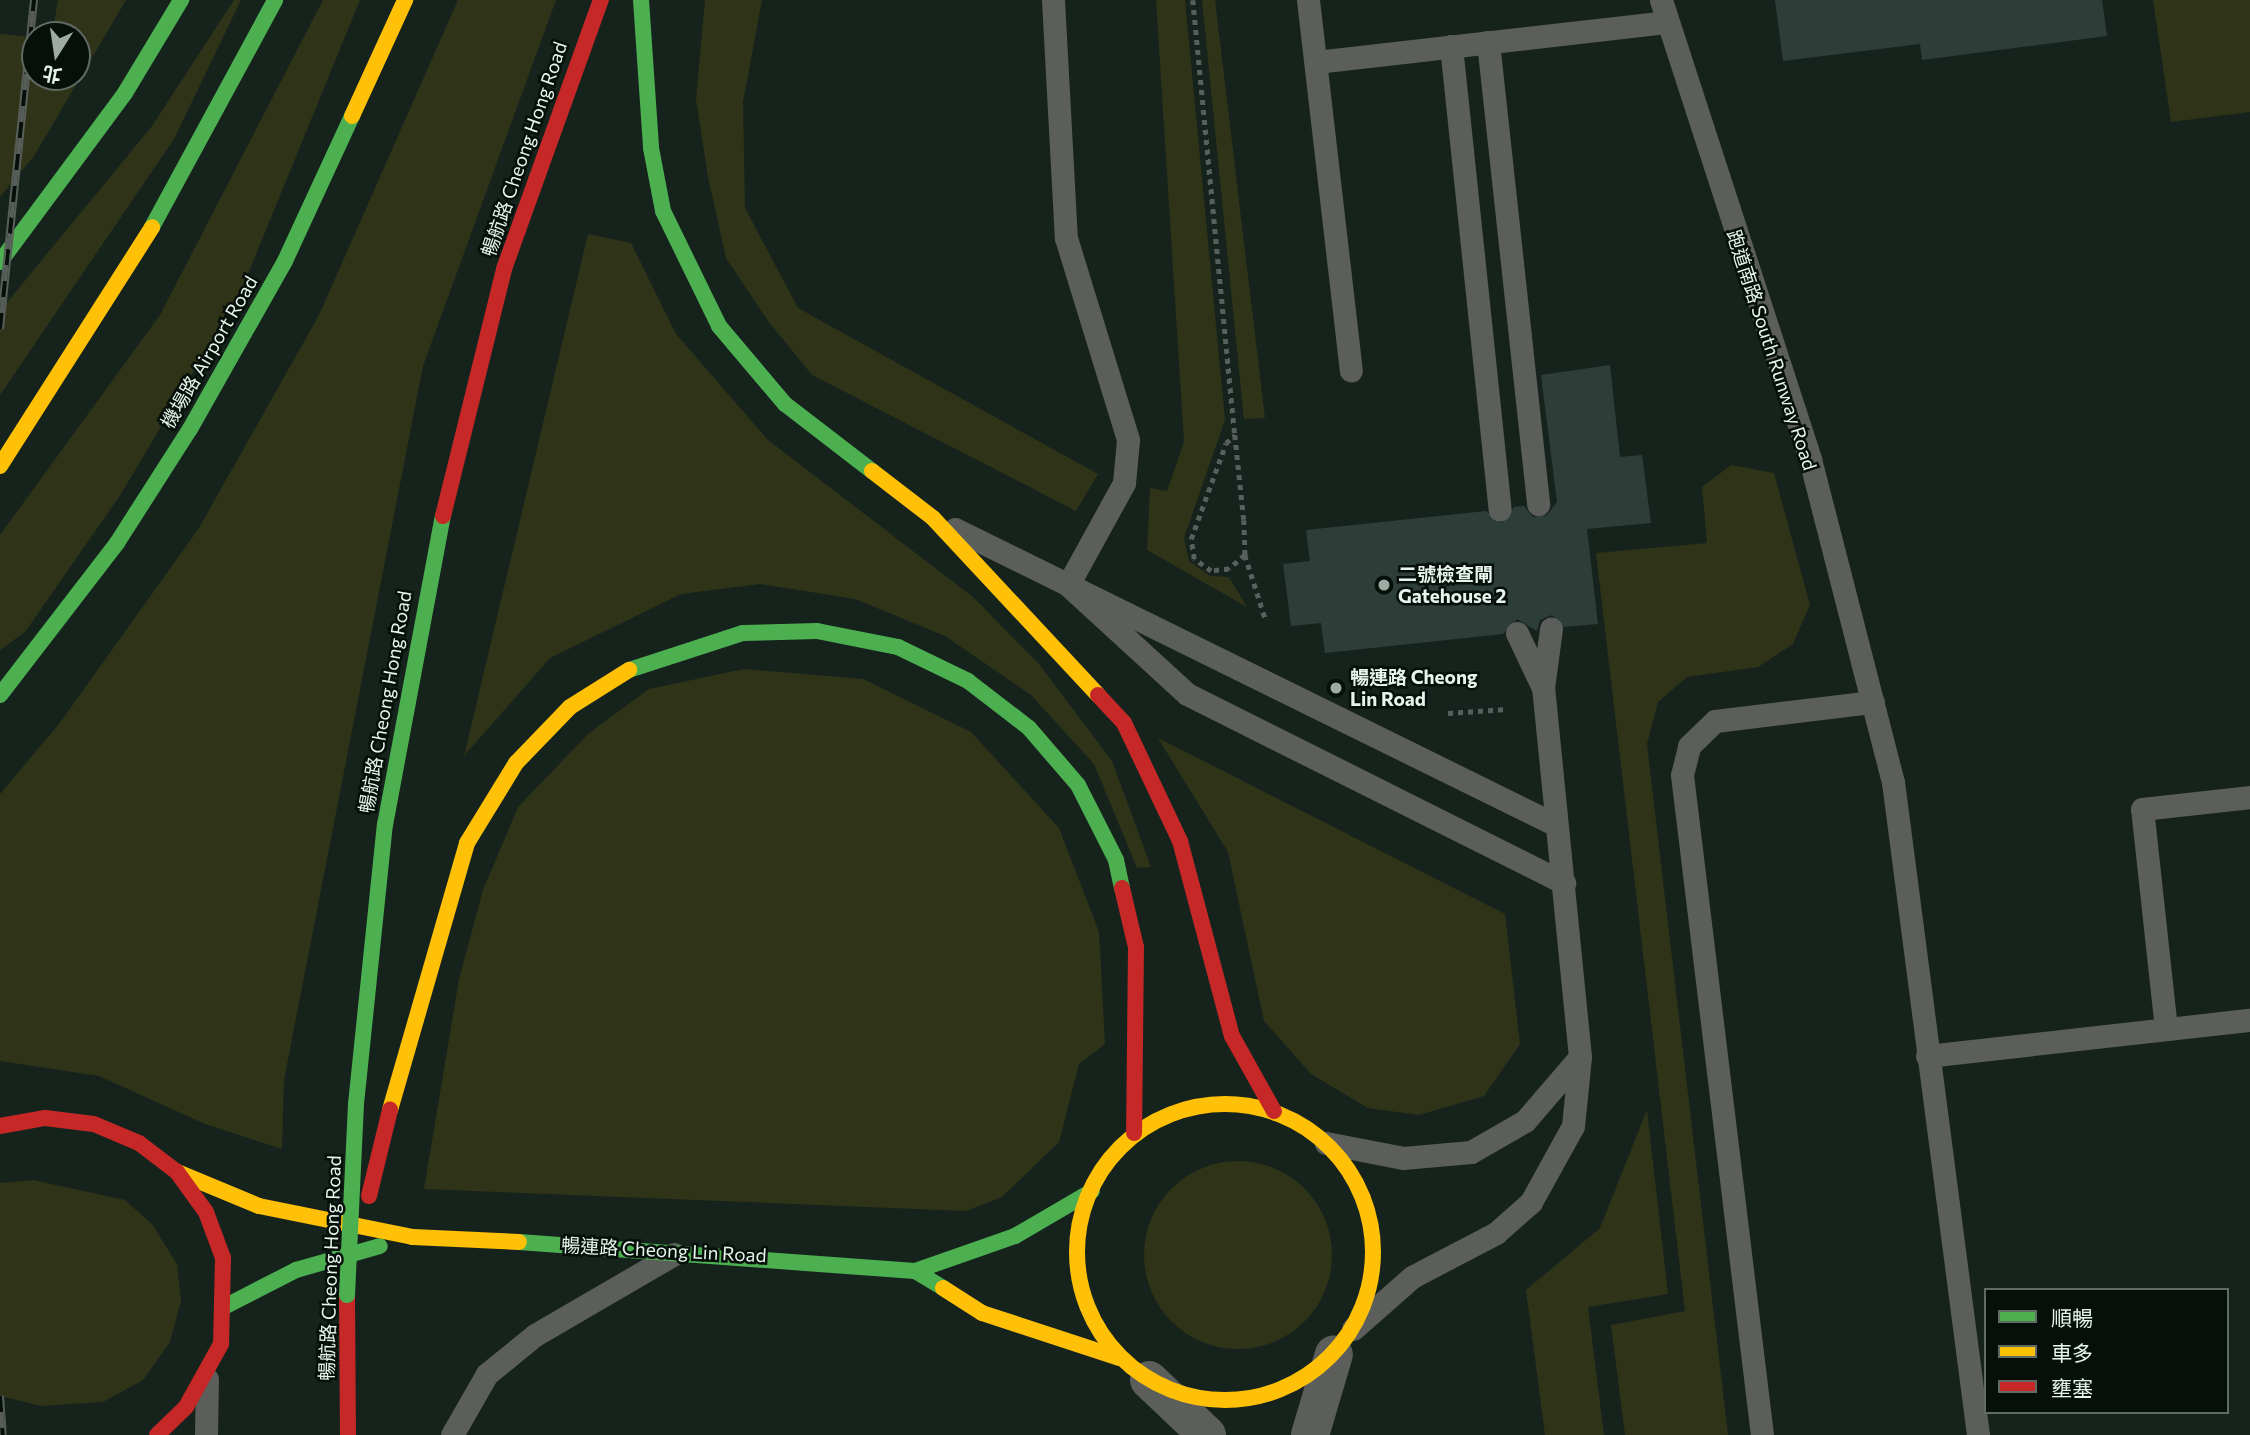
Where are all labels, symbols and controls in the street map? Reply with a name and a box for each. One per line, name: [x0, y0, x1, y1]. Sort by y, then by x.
north arrow: [21, 21, 91, 91]
street label: 暢航路 Cheong Hong Road: [477, 39, 571, 259]
text: 北: [40, 62, 64, 88]
street label: 跑道南路 South Runway Road: [1722, 227, 1822, 473]
street label: 機場路 Airport Road: [156, 272, 262, 432]
place label: 二號檢查閘 Gatehouse 2: [1398, 563, 1506, 607]
marker: 二號檢查閘 Gatehouse 2: [1376, 577, 1392, 593]
street label: 暢航路 Cheong Hong Road: [354, 589, 416, 815]
place label: 暢連路 Cheong Lin Road: [1350, 666, 1477, 710]
marker: 暢連路 Cheong Lin Road: [1328, 680, 1344, 696]
street label: 暢航路 Cheong Hong Road: [315, 1155, 345, 1381]
street label: 暢連路 Cheong Lin Road: [561, 1233, 767, 1267]
legend: [1984, 1288, 2229, 1414]
text: 順暢: [2051, 1305, 2093, 1330]
text: 車多: [2051, 1340, 2093, 1365]
text: 壅塞: [2051, 1375, 2093, 1400]

